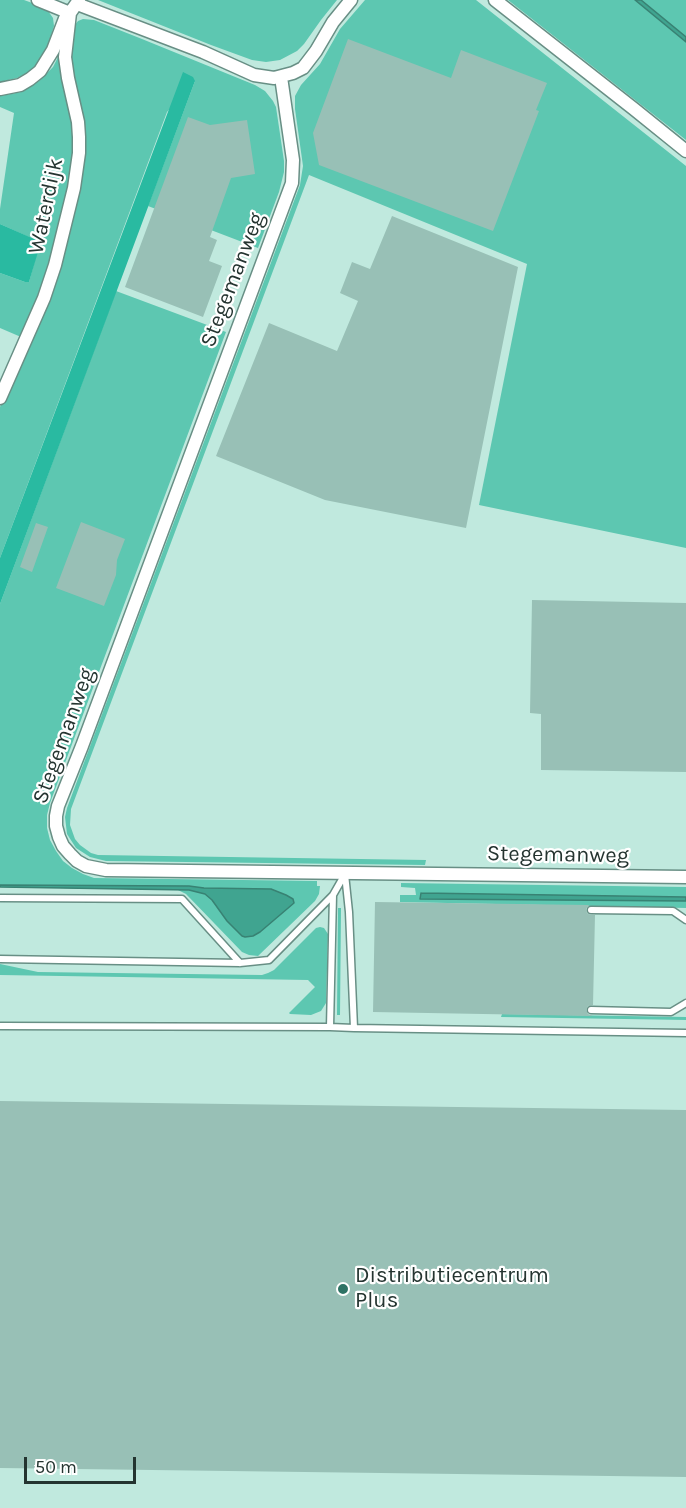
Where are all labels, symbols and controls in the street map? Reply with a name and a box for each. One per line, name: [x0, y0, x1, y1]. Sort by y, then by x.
street label: Waterdijk: [23, 156, 69, 256]
street label: Stegemanweg: [195, 209, 271, 351]
street label: Stegemanweg: [27, 665, 101, 807]
street label: Stegemanweg: [487, 841, 629, 869]
place label: Distributiecentrum Plus: [355, 1263, 549, 1314]
marker: Distributiecentrum Plus: [336, 1282, 350, 1296]
scale bar: [27, 1445, 140, 1483]
text: 50 m: [35, 1456, 77, 1478]

